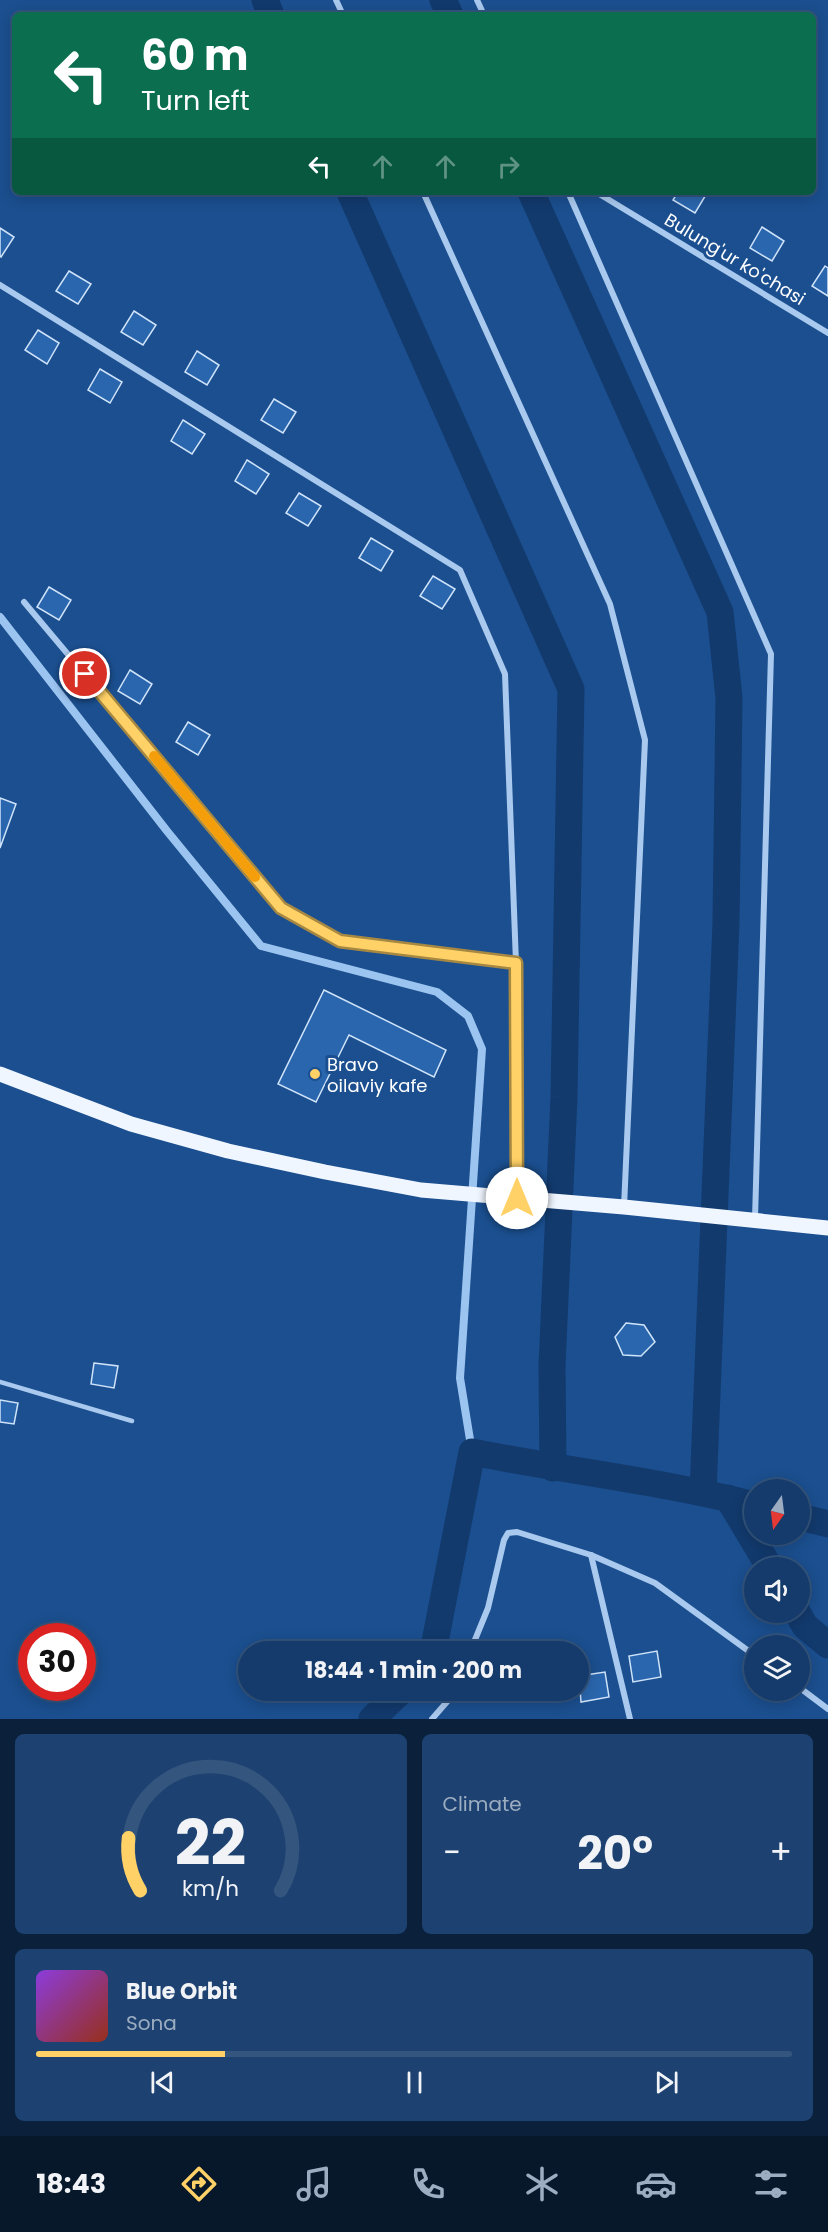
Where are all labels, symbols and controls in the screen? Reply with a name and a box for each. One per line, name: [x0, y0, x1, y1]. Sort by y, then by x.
text: 60 m: [141, 26, 249, 85]
icon: left: [42, 36, 120, 114]
text: Turn left: [141, 82, 250, 119]
icon: left: [303, 150, 336, 183]
icon: ahead: [366, 150, 399, 183]
icon: ahead: [429, 150, 462, 183]
icon: right: [492, 150, 525, 183]
street label: Bulung'ur ko'chasi: [660, 207, 810, 311]
pin: [59, 648, 110, 699]
icon: arrive: [68, 657, 101, 690]
place label: Bravo oilaviy kafe: [327, 1052, 428, 1098]
marker: Bravo oilaviy kafe: [308, 1067, 322, 1081]
position arrow: [485, 1166, 549, 1230]
north arrow: [744, 1479, 810, 1545]
map controls: [744, 1479, 810, 1701]
button: sound: [744, 1557, 810, 1623]
speed limit sign: 30: [18, 1623, 96, 1701]
button: layers: [744, 1635, 810, 1701]
text: 18:44 · 1 min · 200 m: [305, 1655, 522, 1686]
text: Climate: [443, 1790, 522, 1818]
text: 22: [175, 1799, 246, 1887]
text: 20°: [577, 1822, 653, 1885]
text: −: [443, 1829, 461, 1876]
text: +: [769, 1829, 792, 1876]
text: km/h: [182, 1873, 239, 1904]
text: Blue Orbit: [126, 1976, 237, 2007]
text: Sona: [126, 2009, 177, 2037]
icon: previous: [146, 2066, 179, 2099]
icon: pause: [398, 2066, 431, 2099]
icon: next: [650, 2066, 683, 2099]
icon: directions: [178, 2163, 220, 2205]
icon: music: [293, 2163, 335, 2205]
icon: phone: [407, 2163, 449, 2205]
icon: climate: [521, 2163, 563, 2205]
icon: car: [635, 2163, 677, 2205]
icon: filters: [750, 2163, 792, 2205]
text: 18:43: [36, 2165, 106, 2202]

